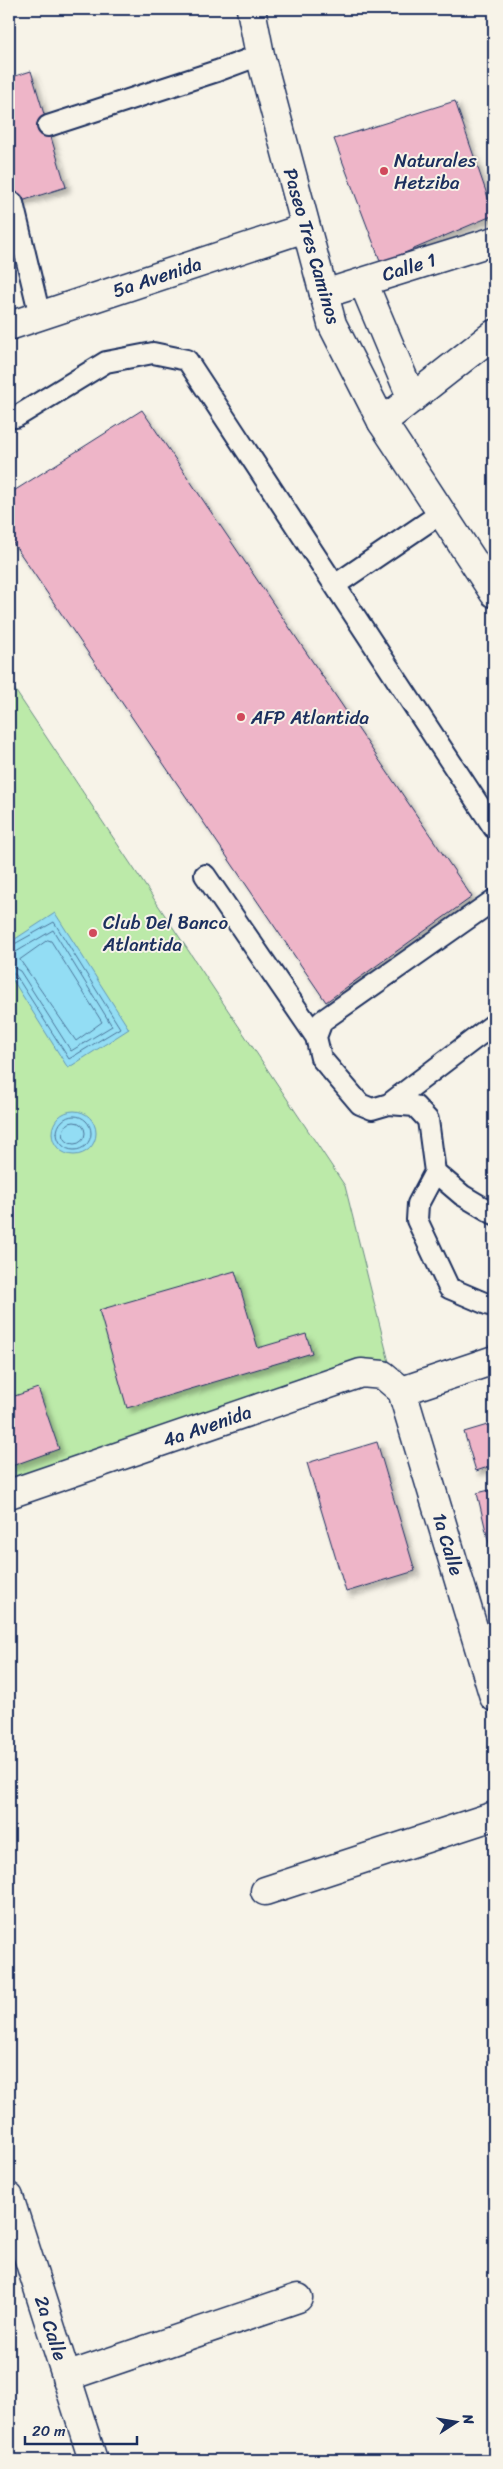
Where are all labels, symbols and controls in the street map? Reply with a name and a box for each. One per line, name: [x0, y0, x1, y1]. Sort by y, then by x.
place label: Naturales Hetziba: [394, 144, 477, 199]
street label: Paseo Tres Caminos: [274, 164, 350, 328]
marker: Naturales Hetziba: [378, 165, 390, 177]
street label: Calle 1: [378, 243, 440, 291]
street label: 5a Avenida: [108, 247, 206, 307]
place label: AFP Atlantida: [250, 701, 369, 734]
marker: AFP Atlantida: [235, 711, 247, 723]
place label: Club Del Banco Atlantida: [102, 906, 228, 961]
marker: Club Del Banco Atlantida: [87, 927, 99, 939]
street label: 4a Avenida: [158, 1395, 257, 1457]
street label: 1a Calle: [423, 1509, 473, 1579]
street label: 2a Calle: [25, 2291, 77, 2365]
north arrow: [430, 2396, 480, 2446]
text: N: [455, 2411, 482, 2427]
scale bar: [25, 2414, 138, 2446]
text: 20 m: [32, 2418, 66, 2444]

